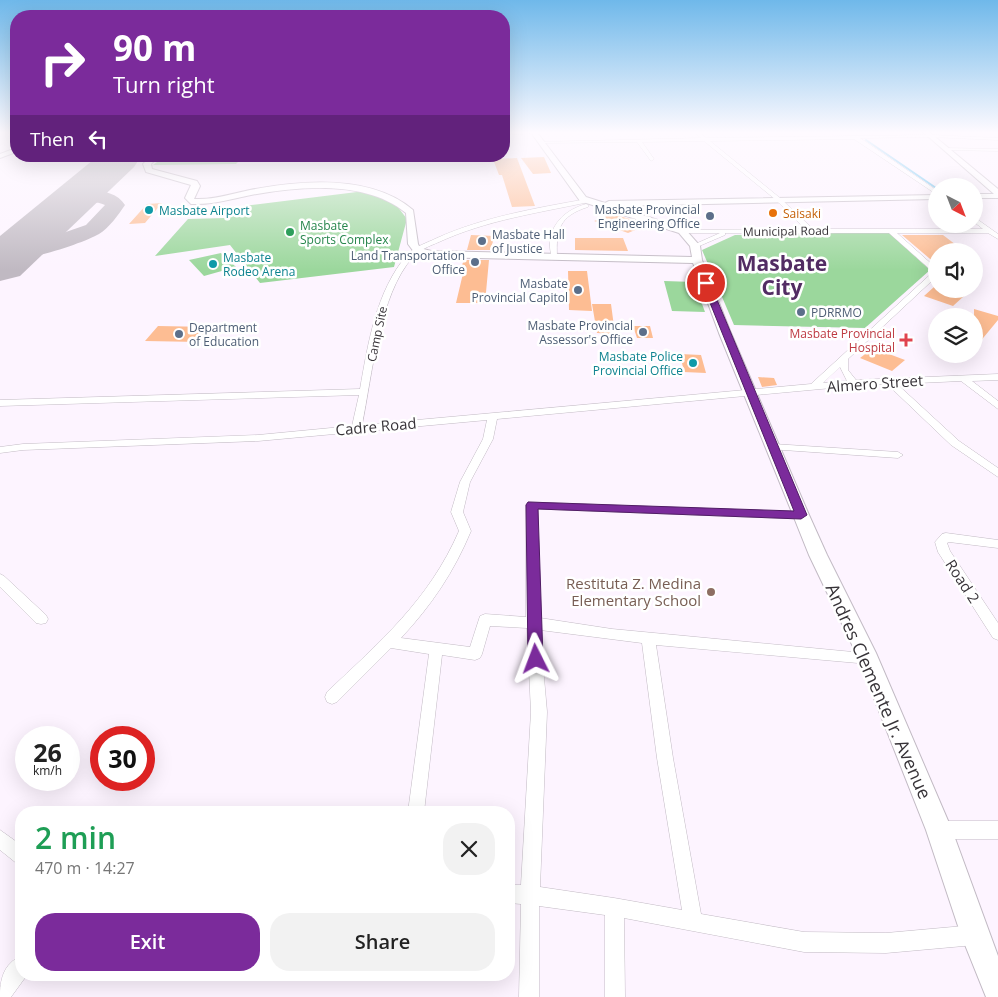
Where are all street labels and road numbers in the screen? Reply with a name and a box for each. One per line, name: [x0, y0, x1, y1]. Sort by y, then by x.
street label: Municipal Road: [743, 222, 829, 240]
street label: Camp Site: [363, 304, 391, 363]
street label: Almero Street: [826, 370, 924, 396]
street label: Cadre Road: [335, 412, 417, 440]
street label: Road 2: [941, 555, 985, 607]
street label: Andres Clemente Jr. Avenue: [821, 579, 937, 803]

